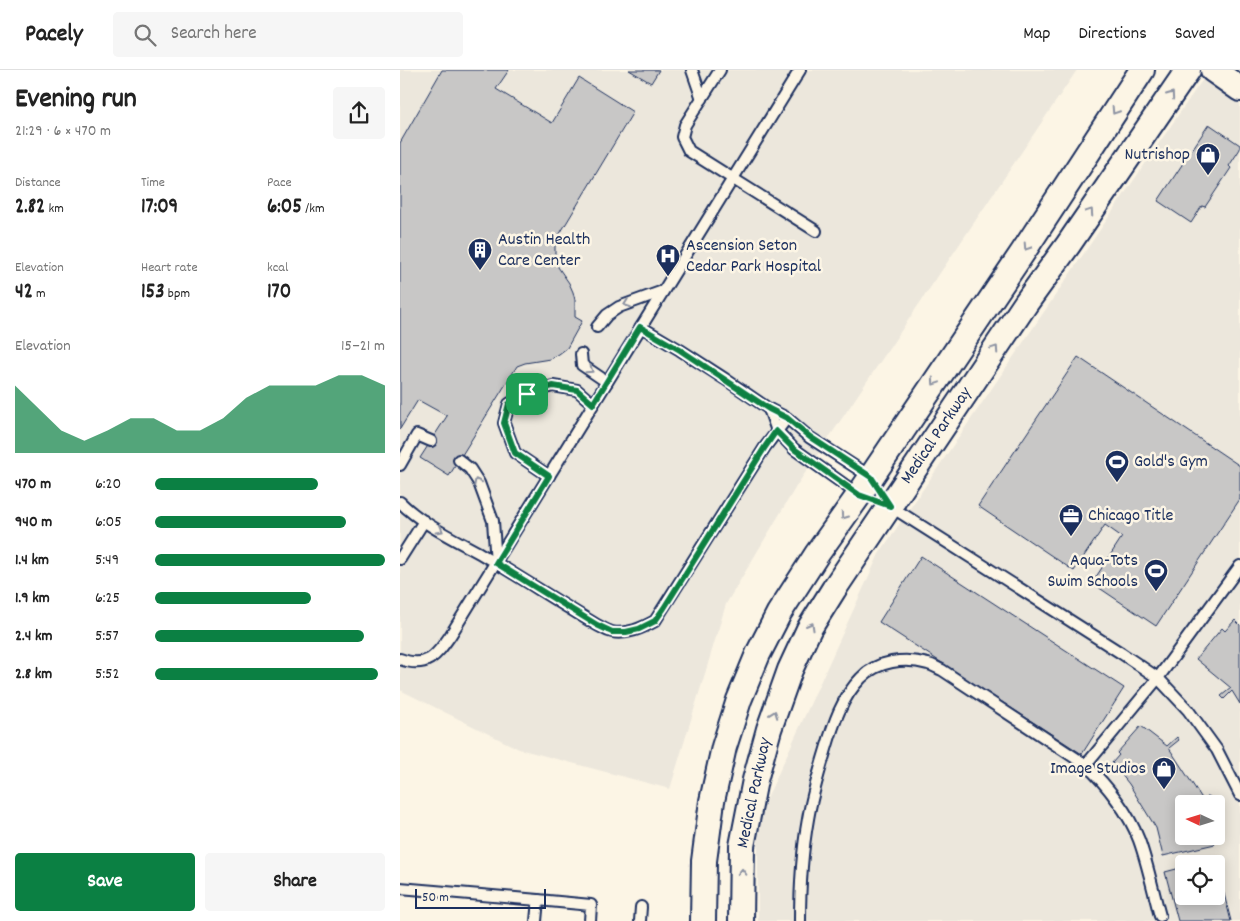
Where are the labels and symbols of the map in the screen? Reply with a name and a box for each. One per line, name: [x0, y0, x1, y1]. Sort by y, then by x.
one-way arrow: [1165, 91, 1174, 101]
one-way arrow: [1112, 105, 1121, 115]
shop icon: Nutrishop: [1195, 142, 1221, 176]
place label: Nutrishop: [1125, 143, 1190, 168]
one-way arrow: [1084, 208, 1094, 217]
place label: Austin Health Care Center: [498, 228, 590, 274]
place label: Ascension Seton Cedar Park Hospital: [686, 234, 822, 280]
building icon: Austin Health Care Center: [467, 237, 493, 271]
one-way arrow: [1023, 242, 1033, 251]
hospital icon: Ascension Seton Cedar Park Hospital: [655, 243, 681, 277]
one-way arrow: [623, 298, 632, 308]
one-way arrow: [989, 345, 998, 355]
one-way arrow: [584, 364, 594, 373]
pin: [506, 373, 548, 415]
one-way arrow: [932, 376, 942, 385]
street label: Medical Parkway: [895, 382, 979, 490]
sports icon: Gold's Gym: [1104, 449, 1130, 483]
place label: Gold's Gym: [1134, 450, 1208, 475]
one-way arrow: [473, 479, 483, 488]
office icon: Chicago Title: [1058, 503, 1084, 537]
place label: Chicago Title: [1088, 504, 1174, 529]
one-way arrow: [841, 510, 850, 520]
one-way arrow: [434, 524, 443, 534]
place label: Aqua-Tots Swim Schools: [1047, 549, 1138, 595]
sports icon: Aqua-Tots Swim Schools: [1143, 558, 1169, 592]
one-way arrow: [805, 622, 815, 631]
one-way arrow: [768, 710, 778, 719]
street label: Medical Parkway: [731, 735, 779, 851]
shop icon: Image Studios: [1151, 756, 1177, 790]
place label: Image Studios: [1050, 757, 1146, 782]
north arrow: [1175, 795, 1225, 845]
one-way arrow: [737, 868, 747, 876]
scale bar: [415, 886, 546, 909]

